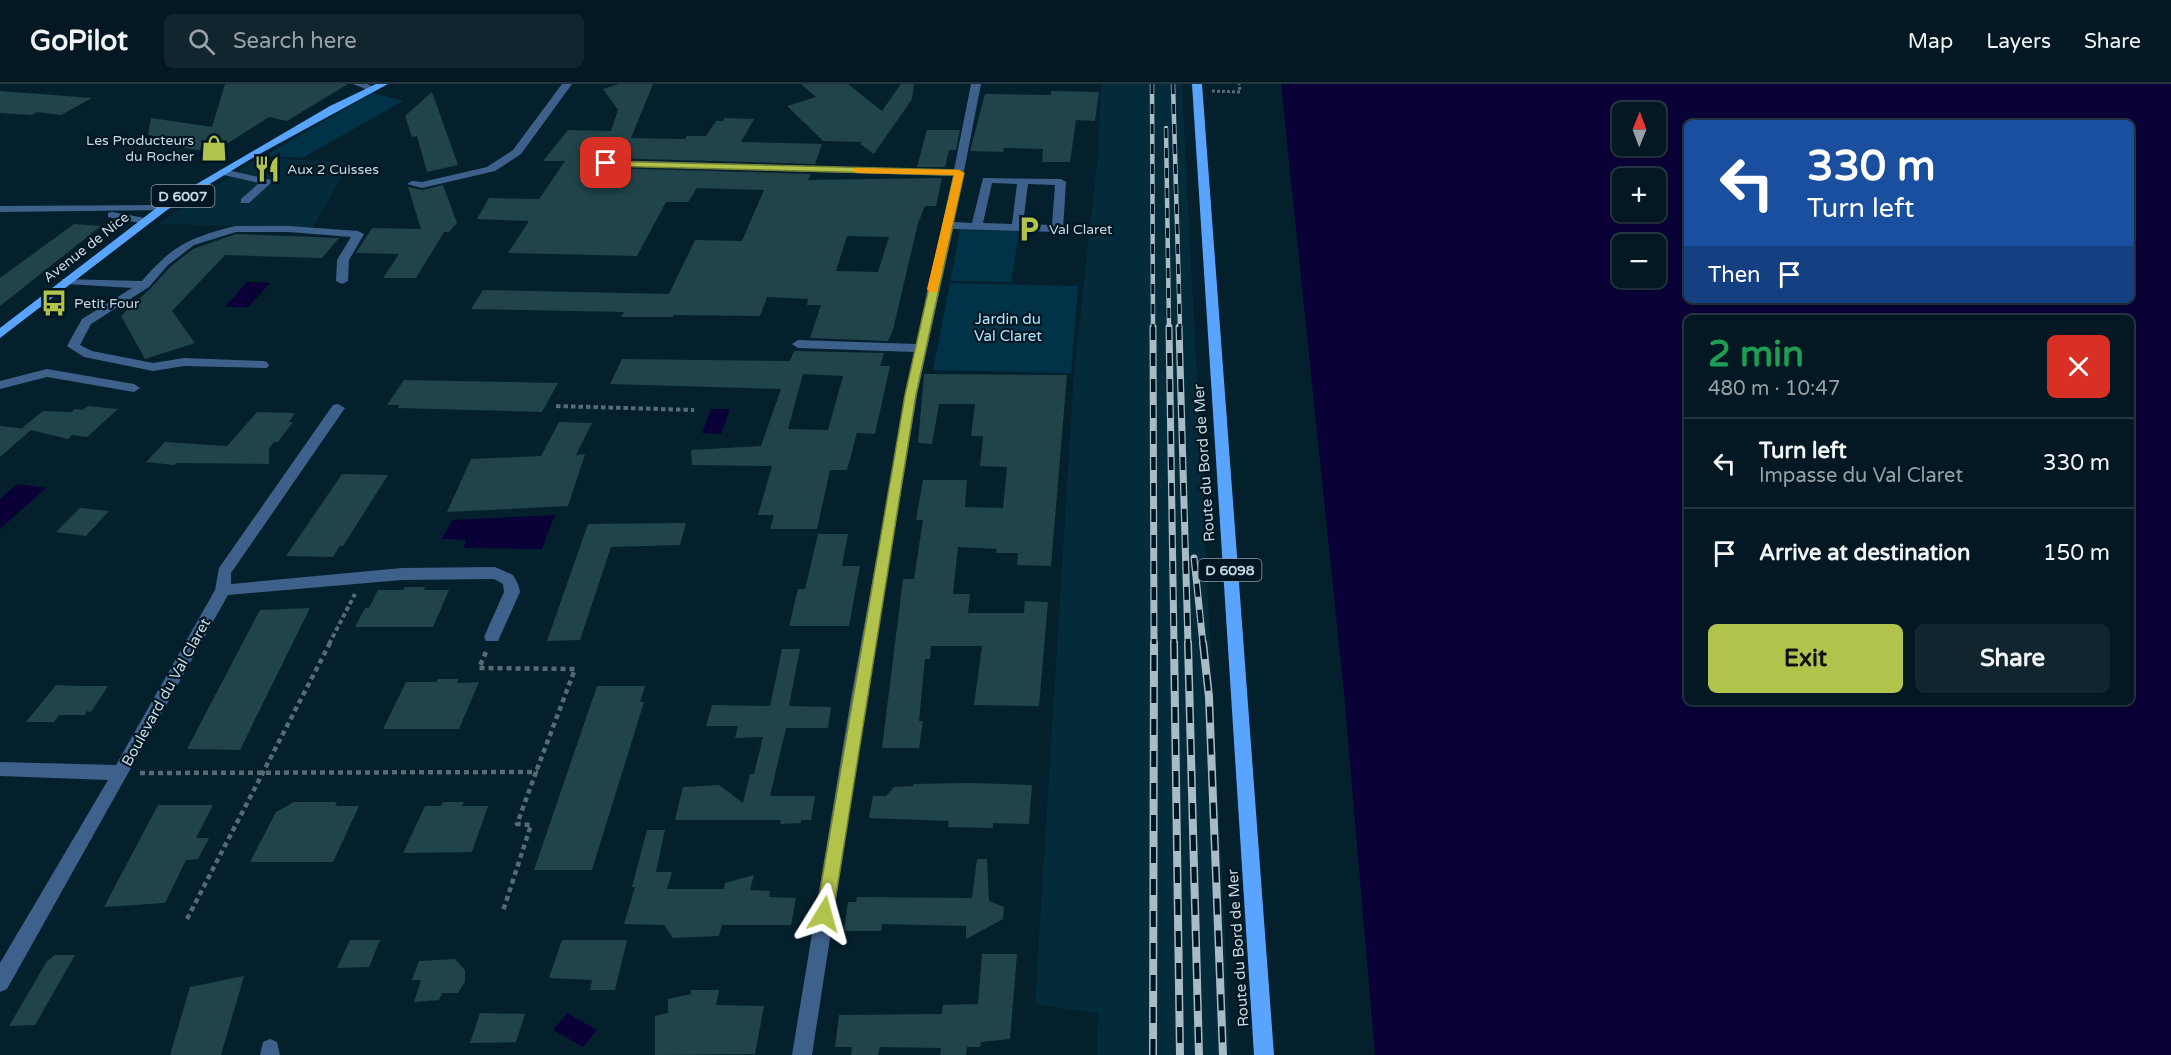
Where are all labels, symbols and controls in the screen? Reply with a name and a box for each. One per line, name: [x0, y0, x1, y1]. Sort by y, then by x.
search box: [164, 14, 584, 68]
text: GoPilot: [30, 24, 128, 58]
icon: search: [185, 25, 218, 58]
text: Search here: [233, 28, 357, 54]
text: Map: [1908, 29, 1953, 54]
text: Layers: [1986, 29, 2051, 54]
text: Share: [2084, 29, 2141, 54]
north arrow: [1612, 102, 1666, 156]
map controls: [1612, 102, 1666, 288]
place label: Les Producteurs du Rocher: [86, 132, 195, 165]
shop icon: Les Producteurs du Rocher: [199, 133, 229, 163]
pin: [580, 137, 631, 188]
text: 330 m: [1807, 141, 1936, 192]
icon: left: [1708, 144, 1786, 222]
icon: arrive: [589, 146, 622, 179]
restaurant icon: Aux 2 Cuisses: [252, 154, 282, 184]
place label: Aux 2 Cuisses: [287, 161, 379, 178]
button: +: [1612, 168, 1666, 222]
road number: D 6007: [152, 185, 214, 207]
text: Turn left: [1807, 192, 1914, 225]
street label: Avenue de Nice: [40, 209, 133, 286]
parking icon: Val Claret: [1014, 214, 1044, 244]
place label: Val Claret: [1049, 221, 1113, 238]
button: −: [1612, 234, 1666, 288]
icon: arrive: [1773, 258, 1806, 291]
text: Then: [1708, 262, 1761, 288]
bus stop icon: Petit Four: [39, 288, 69, 318]
place label: Petit Four: [74, 295, 140, 312]
park label: Jardin du Val Claret: [974, 310, 1042, 345]
text: 2 min: [1708, 333, 1804, 376]
button: close: [2047, 335, 2110, 398]
text: 480 m · 10:47: [1708, 377, 1840, 401]
street label: Route du Bord de Mer: [1189, 383, 1218, 543]
text: Turn left: [1759, 438, 1847, 464]
icon: left: [1708, 447, 1741, 480]
text: 330 m: [2043, 450, 2110, 476]
text: Impasse du Val Claret: [1759, 464, 1963, 488]
icon: arrive: [1708, 537, 1741, 570]
text: Arrive at destination: [1759, 540, 1970, 566]
text: 150 m: [2043, 540, 2110, 566]
road number: D 6098: [1198, 559, 1262, 581]
street label: Boulevard du Val Claret: [118, 615, 214, 769]
button: Exit: [1708, 624, 1903, 693]
button: Share: [1915, 624, 2110, 693]
street label: Route du Bord de Mer: [1223, 868, 1252, 1028]
position arrow: [792, 882, 856, 946]

